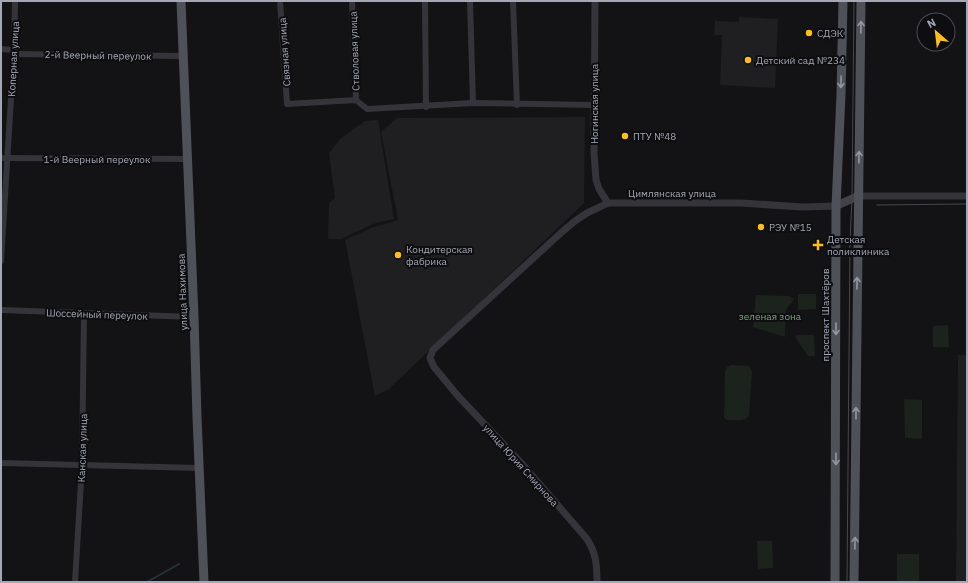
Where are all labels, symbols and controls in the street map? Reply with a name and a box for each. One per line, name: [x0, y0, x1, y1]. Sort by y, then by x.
street label: Стволовая улица: [347, 10, 362, 91]
north arrow: [916, 12, 956, 52]
text: N: [925, 15, 938, 31]
street label: Связная улица: [276, 17, 293, 87]
street label: Коперная улица: [5, 20, 22, 97]
one-way arrow: [857, 21, 865, 34]
place label: СДЭК: [817, 27, 844, 40]
marker: СДЭК: [804, 28, 814, 38]
street label: 2-й Веерный переулок: [44, 48, 152, 63]
place label: Детский сад №234: [756, 54, 845, 67]
marker: Детский сад №234: [743, 55, 753, 65]
street label: Ногинская улица: [588, 63, 601, 144]
one-way arrow: [837, 75, 845, 88]
place label: ПТУ №48: [633, 130, 676, 143]
marker: ПТУ №48: [620, 131, 630, 141]
one-way arrow: [855, 151, 863, 164]
street label: 1-й Веерный переулок: [44, 153, 151, 166]
street label: Цимлянская улица: [628, 187, 717, 200]
place label: РЭУ №15: [769, 221, 812, 234]
marker: РЭУ №15: [756, 222, 766, 232]
place label: Детская поликлиника: [827, 233, 890, 258]
marker: Детская поликлиника: [812, 239, 824, 251]
place label: Кондитерская фабрика: [406, 243, 473, 268]
marker: Кондитерская фабрика: [393, 250, 403, 260]
street label: улица Нахимова: [175, 253, 190, 331]
street label: проспект Шахтёров: [819, 268, 832, 362]
one-way arrow: [853, 277, 861, 290]
street label: Шоссейный переулок: [46, 306, 149, 323]
park label: зеленая зона: [739, 310, 802, 323]
one-way arrow: [832, 322, 840, 335]
one-way arrow: [852, 407, 860, 420]
street label: Канская улица: [75, 413, 90, 483]
street label: улица Юрия Смирнова: [480, 422, 561, 510]
one-way arrow: [832, 452, 840, 465]
one-way arrow: [851, 537, 859, 550]

